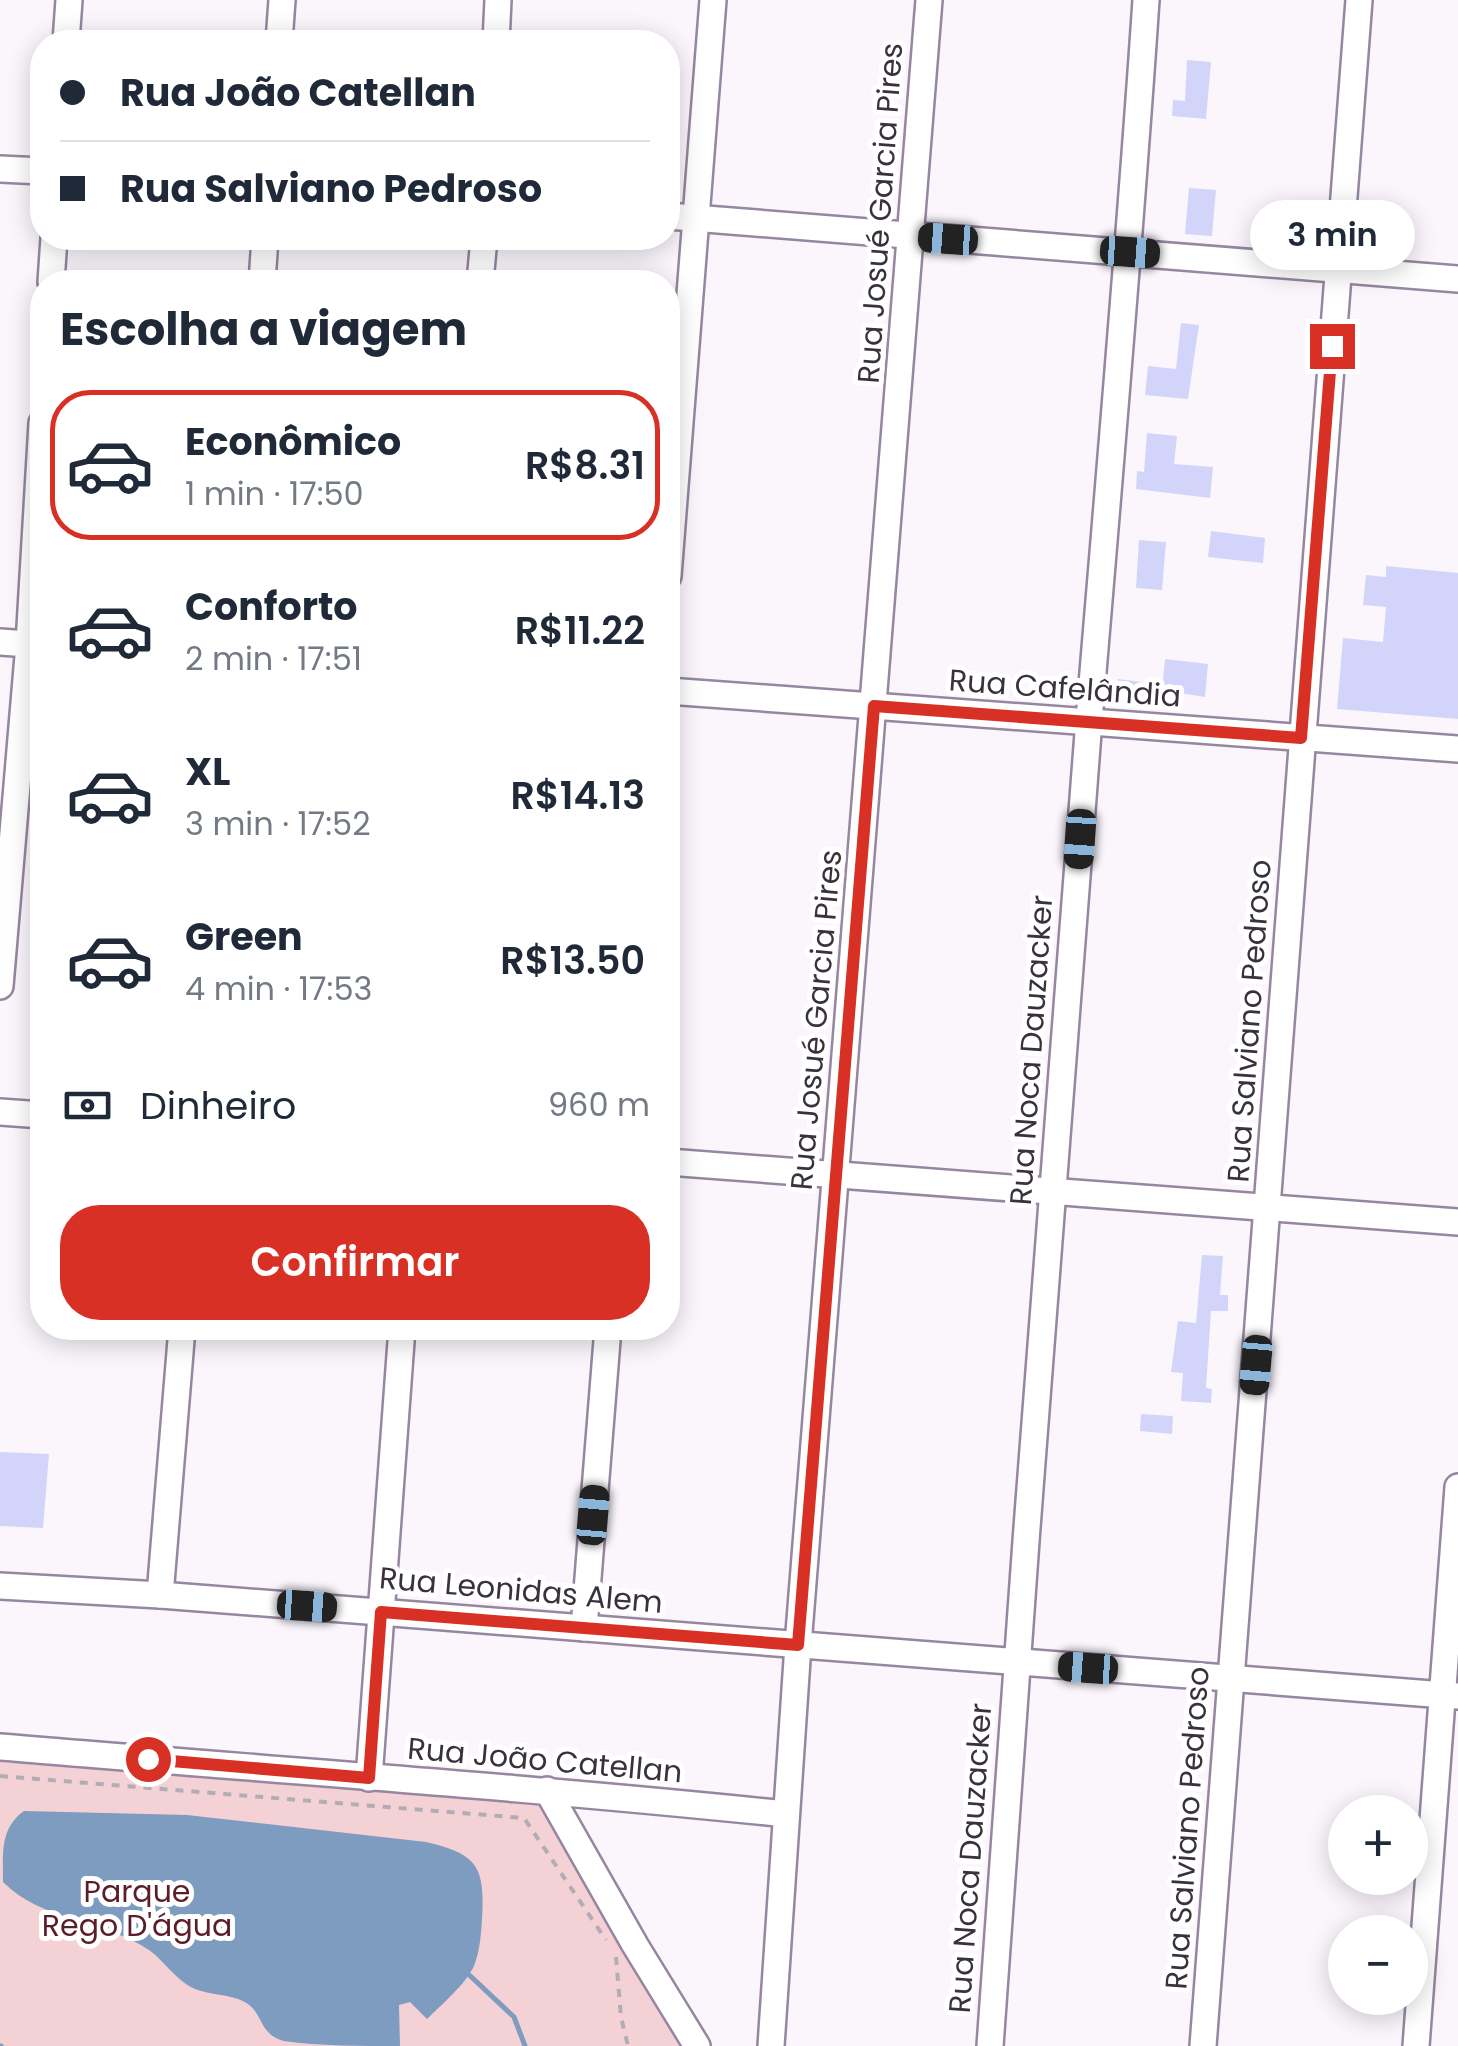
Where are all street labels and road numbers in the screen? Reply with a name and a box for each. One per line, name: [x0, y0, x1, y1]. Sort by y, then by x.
street label: Rua Josué Garcia Pires: [847, 41, 913, 385]
street label: Rua Cafelândia: [948, 658, 1182, 718]
street label: Rua Josué Garcia Pires: [780, 848, 852, 1192]
street label: Rua Salviano Pedroso: [1216, 858, 1282, 1184]
street label: Rua Noca Dauzacker: [999, 894, 1063, 1206]
street label: Rua Leonidas Alem: [377, 1556, 665, 1624]
street label: Rua Salviano Pedroso: [1154, 1665, 1220, 1991]
street label: Rua Noca Dauzacker: [938, 1702, 1002, 2014]
street label: Rua João Catellan: [406, 1727, 684, 1793]

